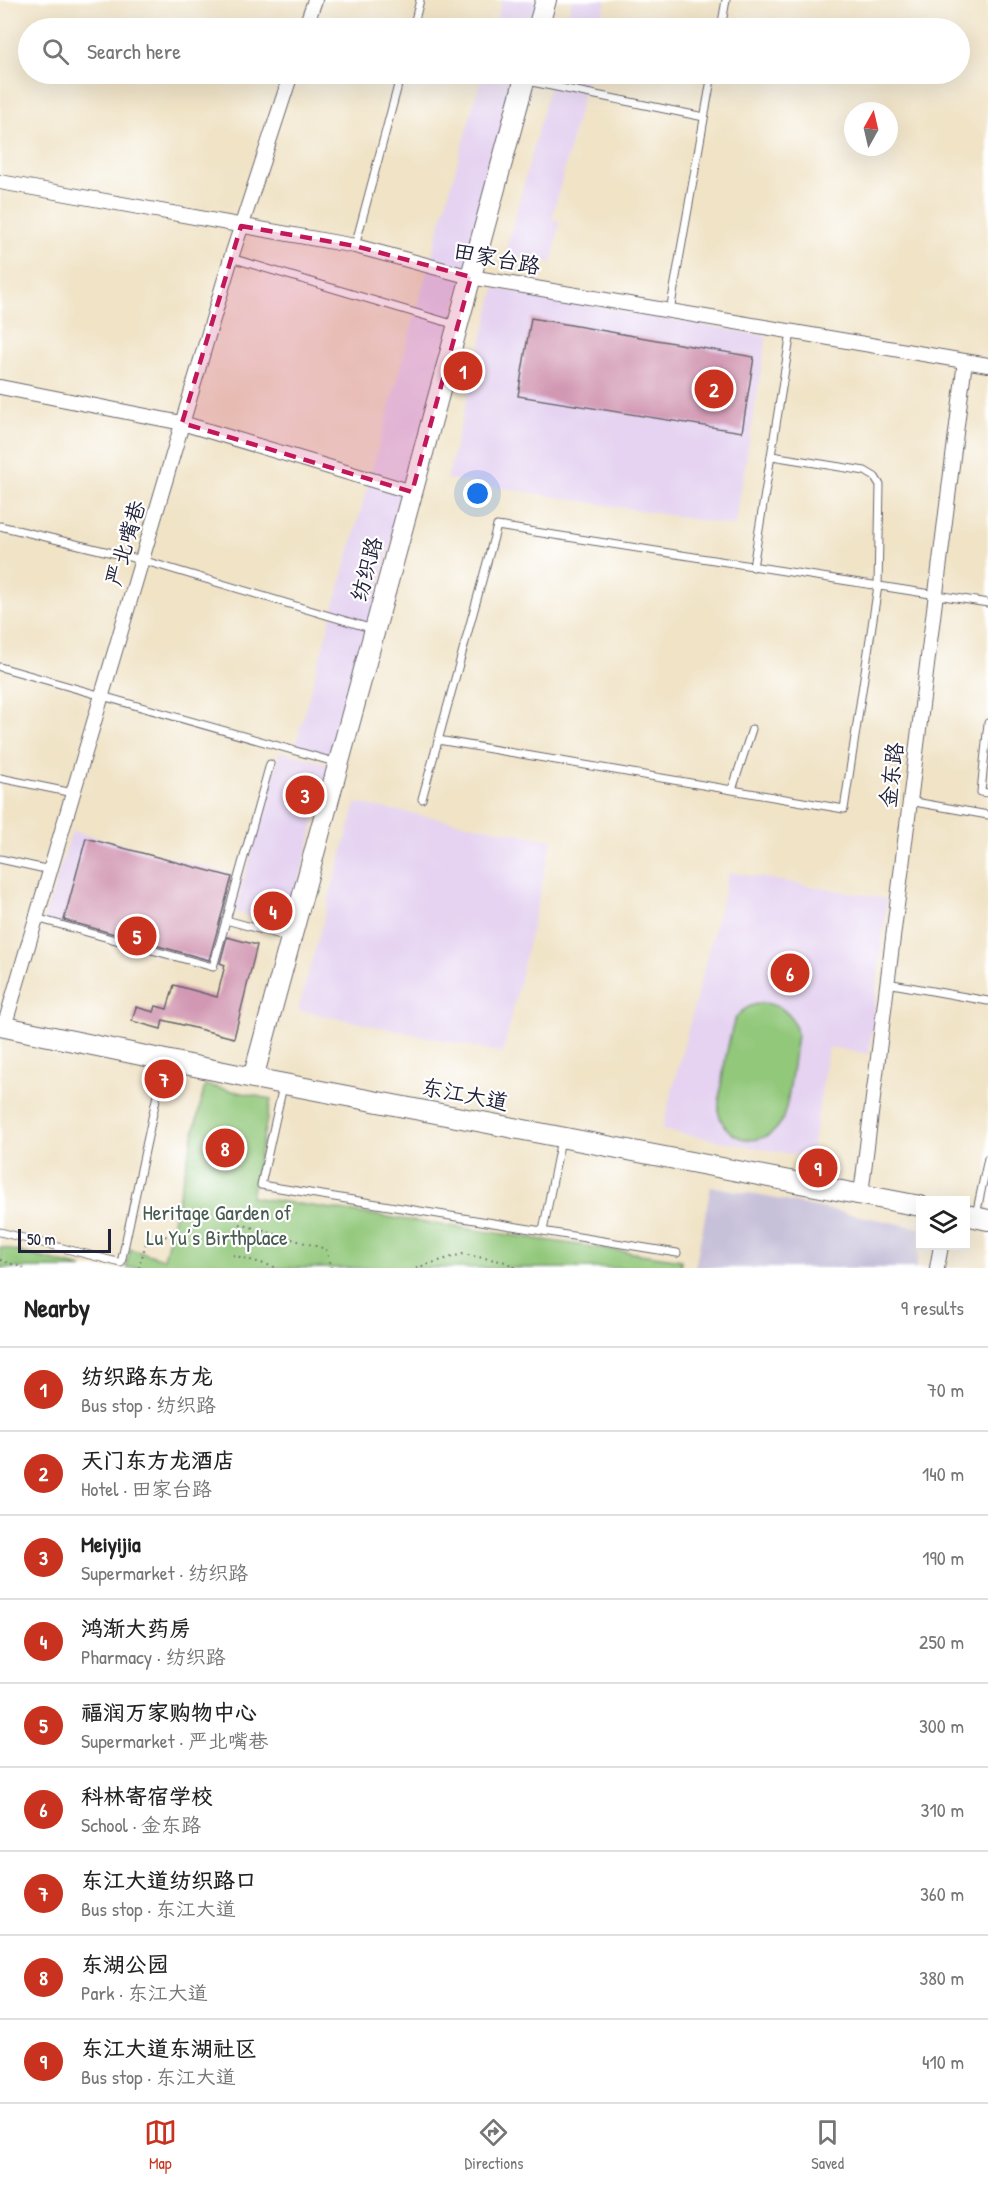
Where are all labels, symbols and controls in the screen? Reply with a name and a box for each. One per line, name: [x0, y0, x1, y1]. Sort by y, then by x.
search box: [18, 18, 970, 84]
icon: search: [39, 35, 72, 68]
text: Search here: [87, 36, 181, 66]
north arrow: [844, 102, 898, 156]
street label: 田家台路: [451, 235, 543, 281]
pin: 1: [444, 348, 482, 394]
pin: 2: [694, 366, 734, 412]
your location: [463, 479, 492, 508]
street label: 严北嘴巷: [98, 497, 152, 589]
street label: 纺织路: [343, 533, 389, 605]
street label: 金东路: [872, 740, 910, 810]
pin: 3: [286, 772, 324, 818]
pin: 4: [254, 888, 292, 934]
pin: 5: [118, 914, 156, 958]
pin: 6: [770, 950, 810, 996]
pin: 7: [144, 1056, 184, 1102]
street label: 东江大道: [419, 1071, 511, 1117]
pin: 8: [206, 1126, 244, 1170]
pin: 9: [798, 1146, 838, 1190]
map controls: [916, 1196, 970, 1250]
button: layers: [916, 1196, 970, 1250]
park label: Heritage Garden of Lu Yu’s Birthplace: [142, 1197, 292, 1252]
scale bar: [18, 1226, 111, 1254]
text: 50 m: [27, 1228, 56, 1250]
text: Nearby: [24, 1290, 90, 1325]
text: 9 results: [901, 1294, 964, 1321]
text: 纺织路东方龙: [81, 1361, 213, 1391]
text: 1: [40, 1376, 47, 1403]
text: 70 m: [927, 1376, 964, 1403]
text: Bus stop · 纺织路: [81, 1391, 216, 1418]
text: 天门东方龙酒店: [81, 1445, 235, 1475]
text: 2: [39, 1460, 48, 1487]
text: 140 m: [922, 1460, 964, 1487]
text: Hotel · 田家台路: [81, 1475, 212, 1502]
text: Meiyijia: [81, 1529, 141, 1559]
text: 3: [39, 1544, 48, 1571]
text: 190 m: [922, 1544, 964, 1571]
text: Supermarket · 纺织路: [81, 1559, 248, 1586]
text: 鸿渐大药房: [81, 1613, 191, 1643]
text: 4: [40, 1628, 47, 1655]
text: 250 m: [919, 1628, 964, 1655]
text: Pharmacy · 纺织路: [81, 1643, 225, 1670]
text: 福润万家购物中心: [81, 1697, 257, 1727]
text: 5: [39, 1712, 48, 1739]
text: 300 m: [919, 1712, 964, 1739]
text: Supermarket · 严北嘴巷: [81, 1727, 268, 1754]
text: 科林寄宿学校: [81, 1781, 213, 1811]
text: 6: [40, 1796, 47, 1823]
text: 310 m: [921, 1796, 964, 1823]
text: School · 金东路: [81, 1811, 201, 1838]
text: 东江大道纺织路口: [81, 1865, 257, 1895]
text: 7: [39, 1880, 48, 1907]
text: 360 m: [920, 1880, 964, 1907]
text: Bus stop · 东江大道: [81, 1895, 236, 1922]
text: 东湖公园: [81, 1949, 169, 1979]
text: 8: [39, 1964, 48, 1991]
text: 380 m: [919, 1964, 964, 1991]
text: Park · 东江大道: [81, 1979, 208, 2006]
text: 东江大道东湖社区: [81, 2033, 257, 2063]
text: 9: [40, 2048, 47, 2075]
text: 410 m: [922, 2048, 964, 2075]
text: Bus stop · 东江大道: [81, 2063, 236, 2090]
tab: Map: [144, 2116, 177, 2174]
tab: Directions: [465, 2116, 523, 2174]
tab: Saved: [811, 2116, 844, 2174]

